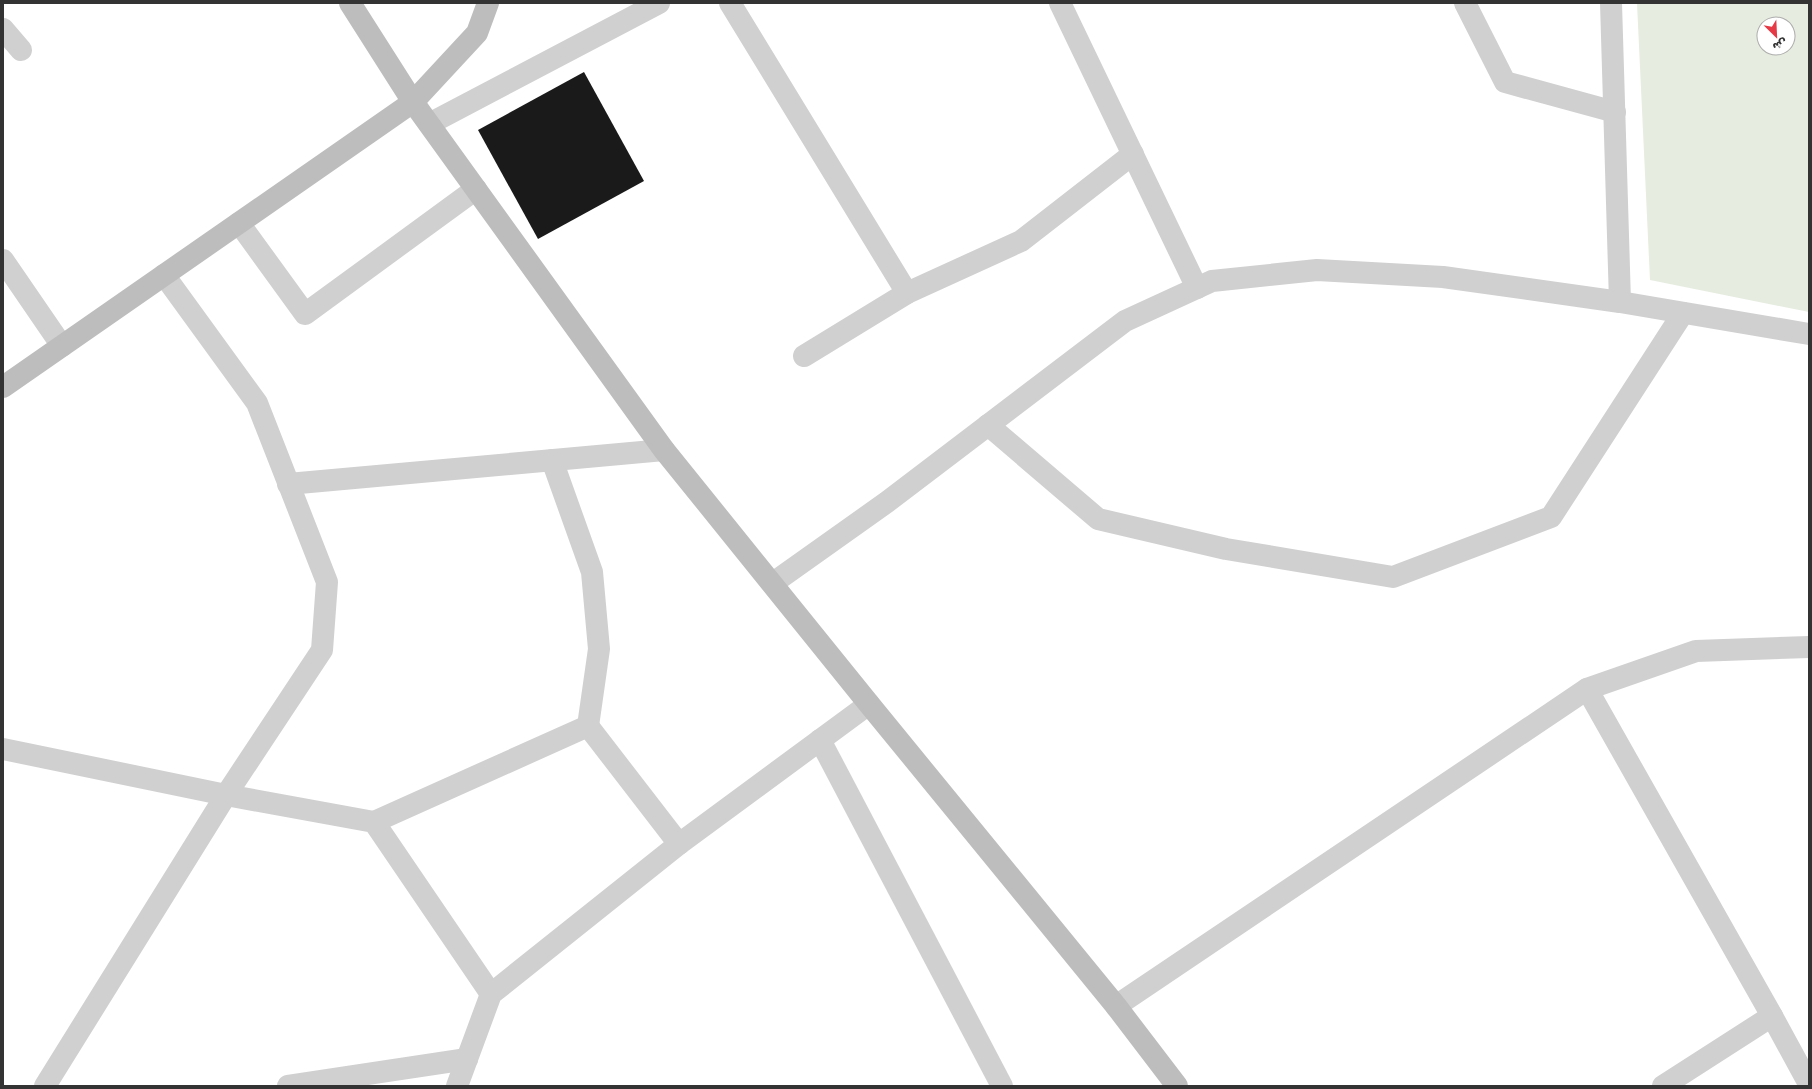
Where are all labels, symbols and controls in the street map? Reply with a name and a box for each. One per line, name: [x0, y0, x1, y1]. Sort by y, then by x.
north arrow: [1756, 16, 1796, 56]
text: ش: [1770, 36, 1789, 54]

